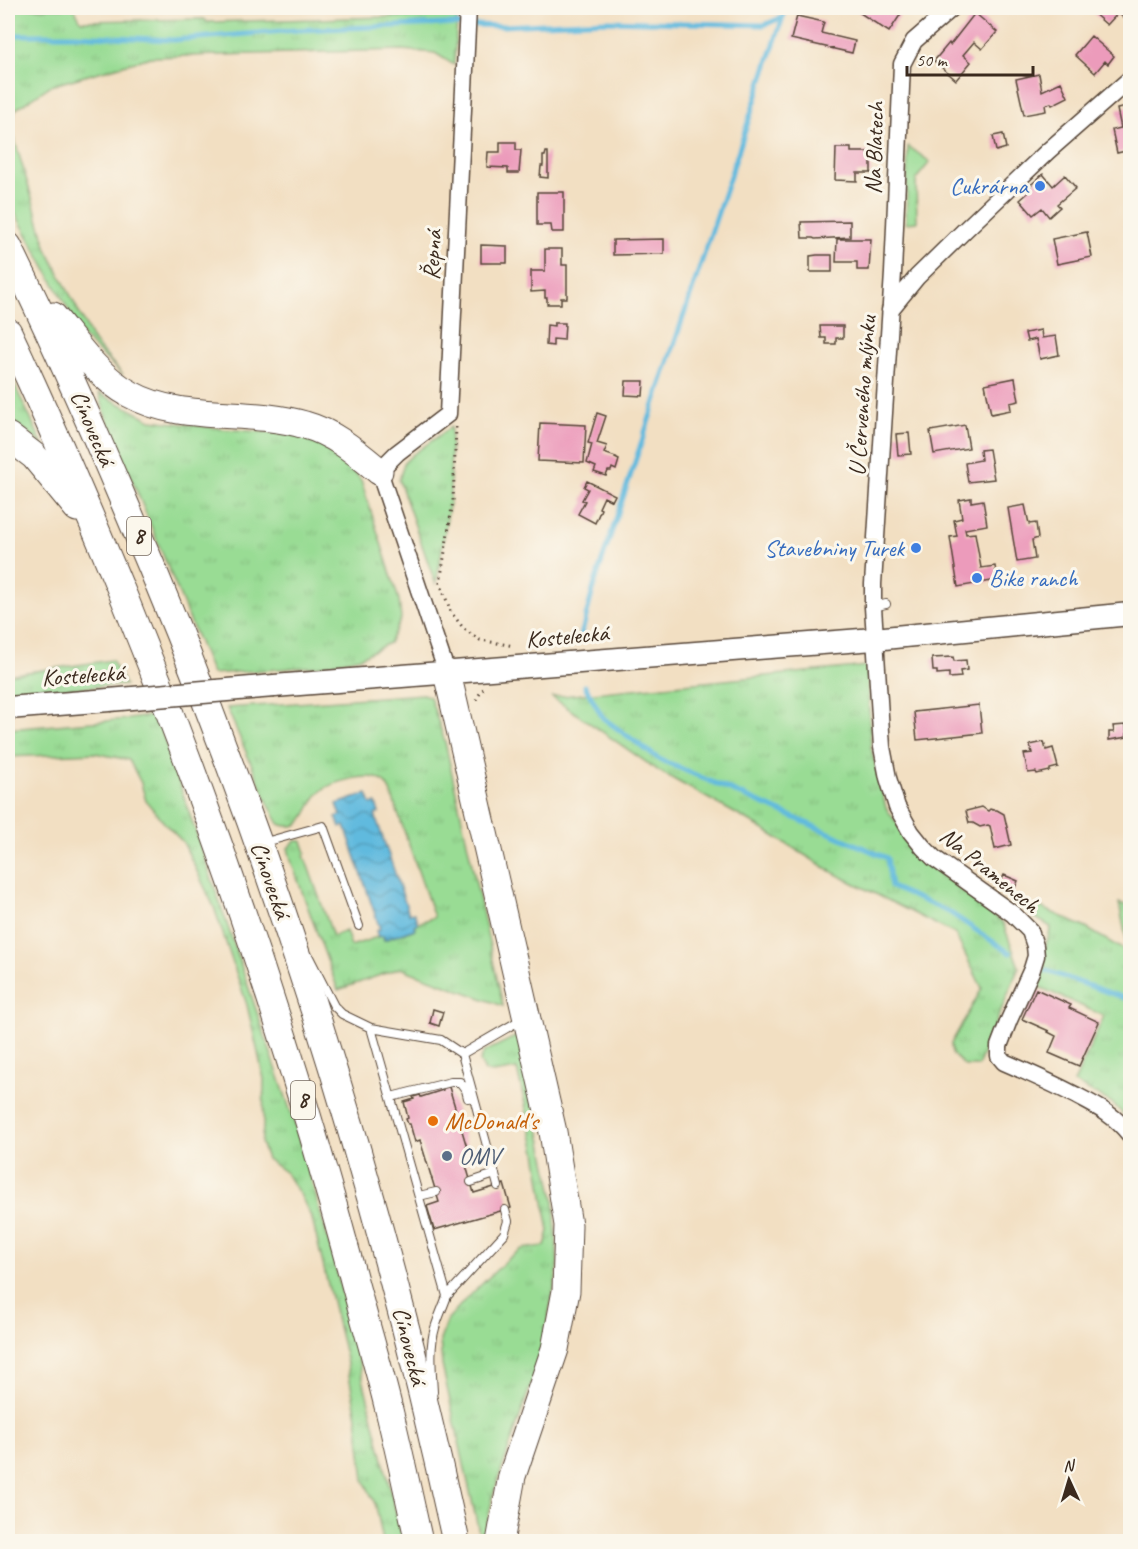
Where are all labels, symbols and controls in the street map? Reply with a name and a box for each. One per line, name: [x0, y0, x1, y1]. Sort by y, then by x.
scale bar: [907, 39, 1033, 77]
text: 50 m: [916, 49, 949, 71]
street label: Na Blatech: [857, 99, 891, 195]
place label: Cukrárna: [950, 171, 1030, 201]
marker: Cukrárna: [1033, 179, 1047, 193]
street label: Řepná: [416, 227, 448, 281]
street label: U Červeného mlýnku: [841, 313, 883, 477]
street label: Cínovecká: [64, 386, 123, 473]
road number: 8: [127, 517, 151, 555]
place label: Stavebniny Turek: [764, 533, 906, 563]
marker: Stavebniny Turek: [909, 541, 923, 555]
place label: Bike ranch: [989, 563, 1078, 593]
marker: Bike ranch: [970, 571, 984, 585]
street label: Kostelecká: [524, 617, 612, 655]
street label: Kostelecká: [41, 657, 128, 693]
street label: Na Pramenech: [934, 820, 1047, 920]
street label: Cínovecká: [244, 838, 299, 925]
road number: 8: [291, 1081, 315, 1119]
place label: McDonald's: [445, 1106, 541, 1136]
marker: McDonald's: [426, 1114, 440, 1128]
place label: OMV: [459, 1141, 505, 1171]
marker: OMV: [440, 1149, 454, 1163]
street label: Cínovecká: [386, 1304, 435, 1390]
north arrow: [1039, 1450, 1099, 1510]
text: N: [1062, 1455, 1077, 1476]

